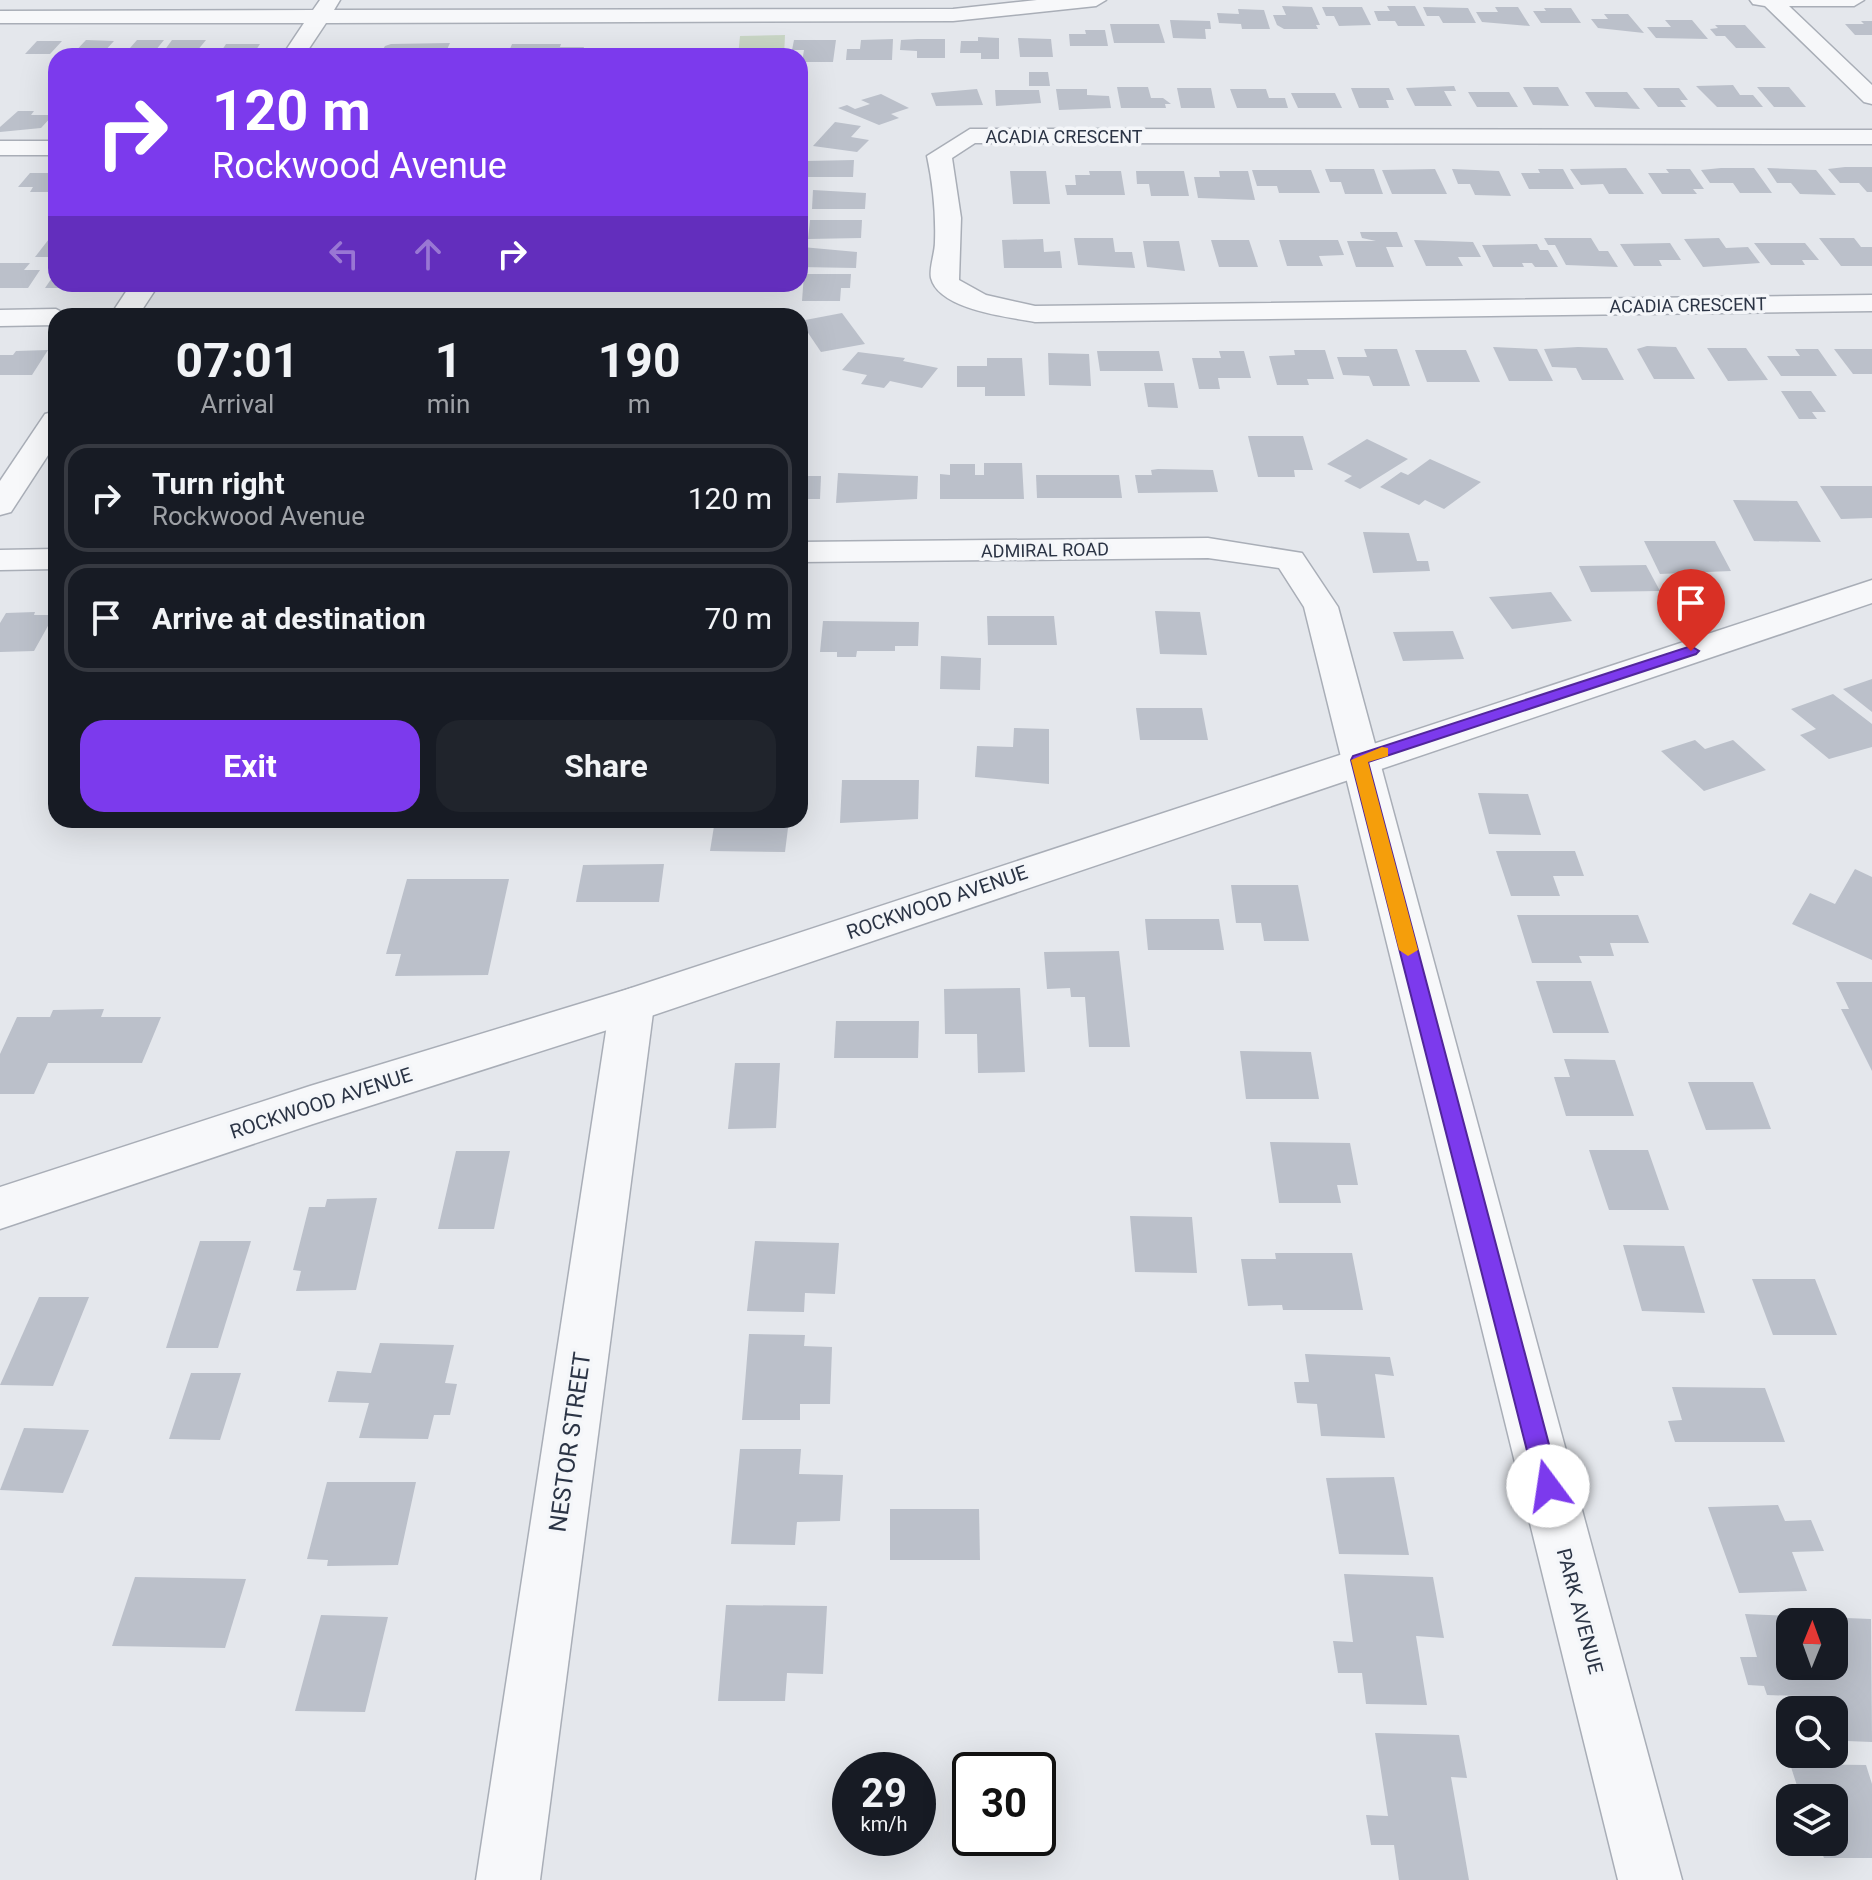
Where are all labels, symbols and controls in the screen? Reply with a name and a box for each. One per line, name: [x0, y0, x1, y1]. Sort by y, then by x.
text: 120 m: [212, 78, 371, 144]
icon: right: [80, 80, 184, 184]
street label: ACADIA CRESCENT: [985, 126, 1143, 147]
text: Rockwood Avenue: [212, 145, 507, 187]
icon: left: [322, 232, 366, 276]
icon: ahead: [406, 232, 450, 276]
icon: right: [490, 232, 534, 276]
street label: ACADIA CRESCENT: [1609, 293, 1767, 317]
text: 07:01: [176, 332, 299, 389]
text: 1: [435, 332, 462, 389]
text: 190: [598, 332, 680, 389]
text: Arrival: [201, 389, 274, 419]
text: min: [427, 389, 470, 419]
text: m: [628, 389, 651, 419]
text: Turn right: [152, 466, 285, 501]
icon: right: [84, 476, 128, 520]
text: 120 m: [688, 481, 772, 516]
text: Rockwood Avenue: [152, 501, 365, 531]
street label: ADMIRAL ROAD: [981, 538, 1109, 562]
pin: [1657, 569, 1725, 651]
icon: arrive: [1669, 581, 1713, 625]
icon: arrive: [84, 596, 128, 640]
text: Arrive at destination: [152, 601, 426, 636]
text: 70 m: [705, 601, 772, 636]
button: Exit: [80, 720, 420, 812]
button: Share: [436, 720, 776, 812]
street label: ROCKWOOD AVENUE: [843, 860, 1031, 944]
street label: ROCKWOOD AVENUE: [227, 1062, 415, 1144]
street label: NESTOR STREET: [544, 1350, 596, 1534]
position arrow: [1506, 1444, 1590, 1528]
street label: PARK AVENUE: [1552, 1546, 1608, 1676]
north arrow: [1776, 1608, 1848, 1680]
map controls: [1776, 1608, 1848, 1856]
button: search: [1776, 1696, 1848, 1768]
speed limit sign: 30: [952, 1752, 1056, 1856]
text: 29: [861, 1770, 907, 1817]
button: layers: [1776, 1784, 1848, 1856]
text: km/h: [861, 1812, 907, 1836]

